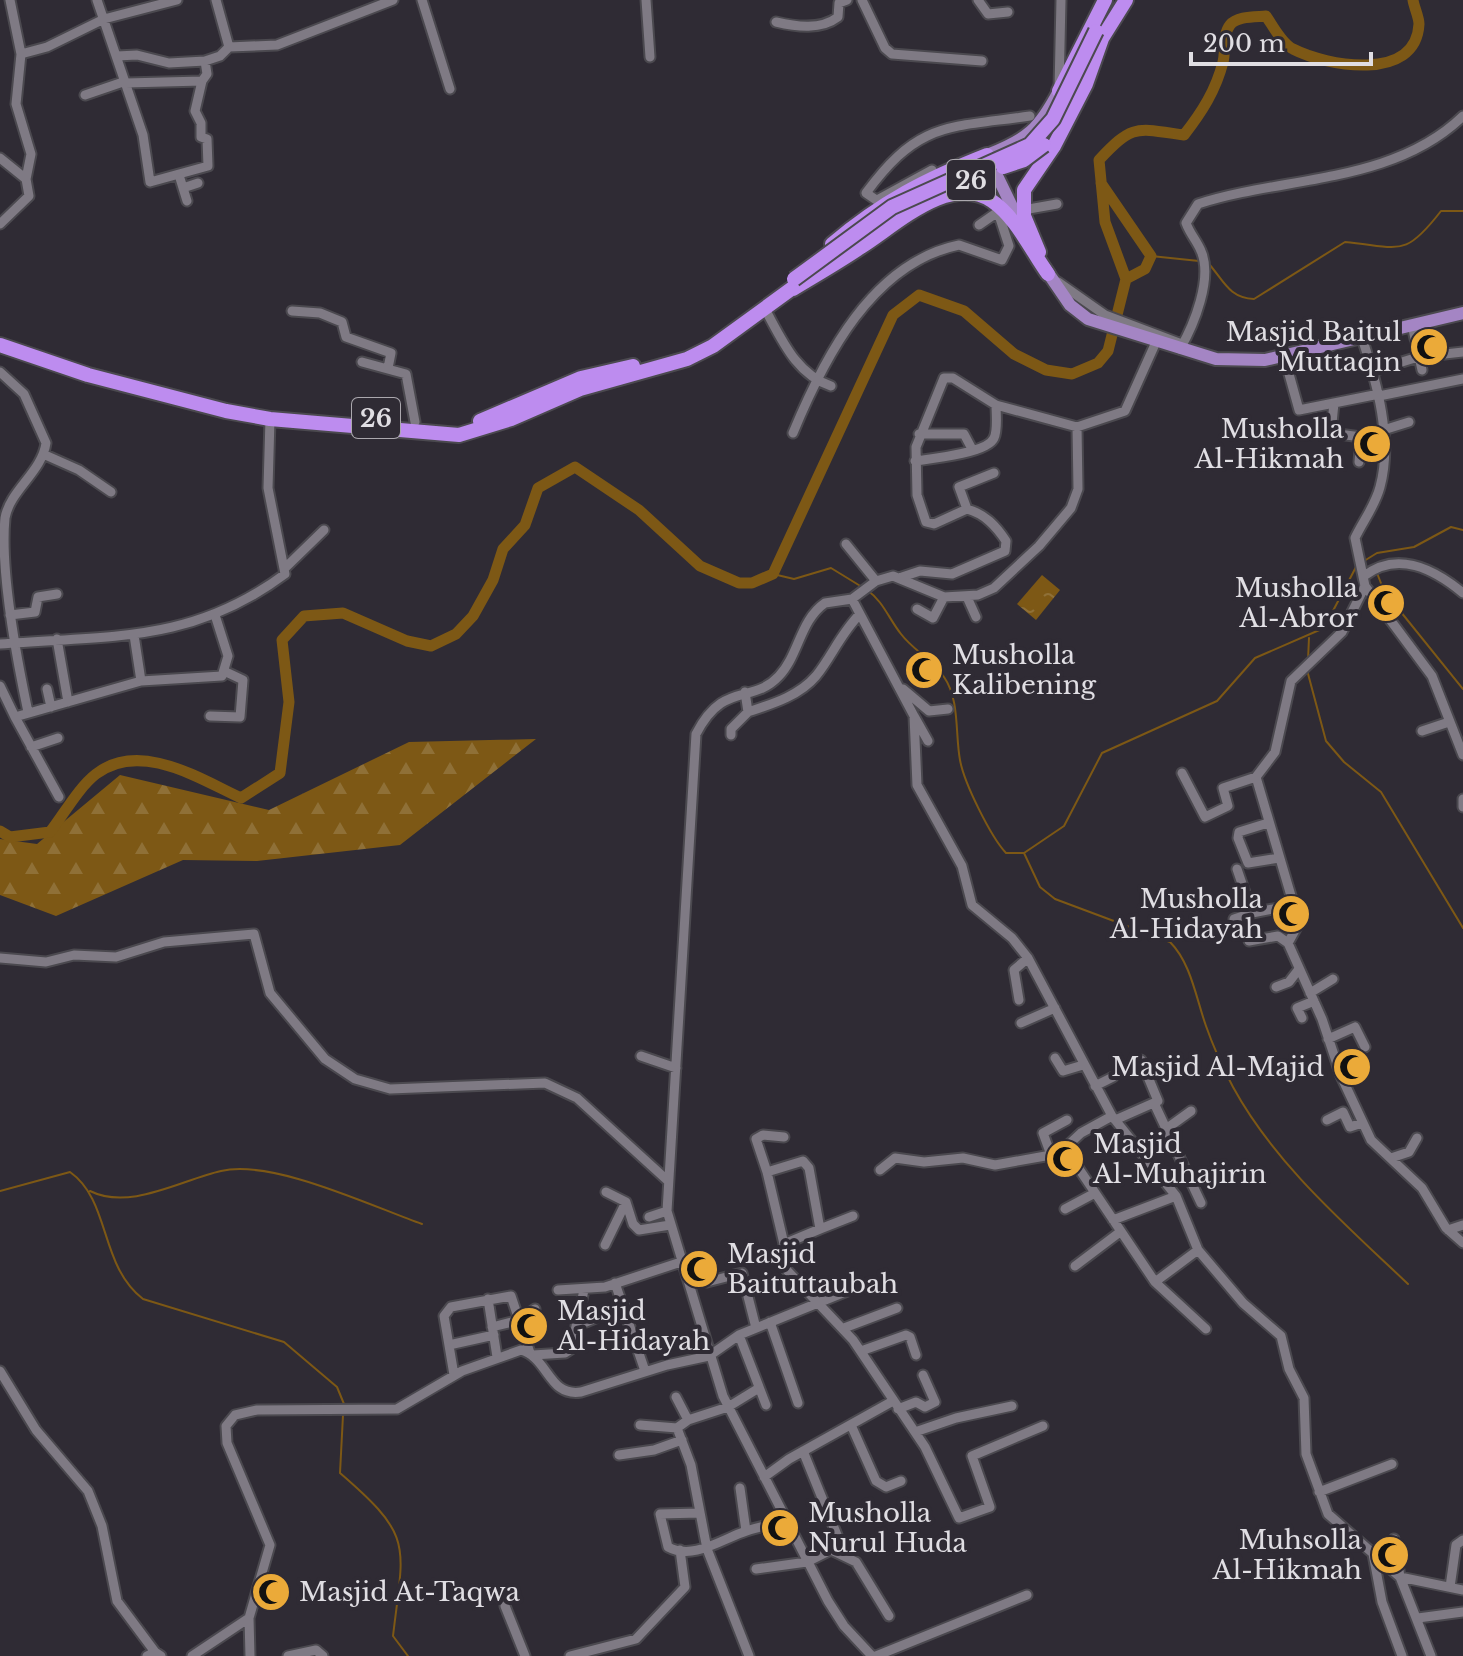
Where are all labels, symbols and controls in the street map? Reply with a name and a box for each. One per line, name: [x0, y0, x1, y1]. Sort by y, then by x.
scale bar: [1191, 16, 1371, 66]
text: 200 m: [1203, 29, 1285, 58]
road number: 26: [947, 160, 995, 200]
place label: Masjid Baitul Muttaqin: [1226, 316, 1401, 378]
mosque icon: Masjid Baitul Muttaqin: [1408, 326, 1450, 368]
road number: 26: [352, 398, 400, 438]
place label: Musholla Al-Hikmah: [1194, 413, 1345, 475]
mosque icon: Musholla Al-Hikmah: [1351, 423, 1393, 465]
place label: Musholla Al-Abror: [1235, 572, 1359, 634]
mosque icon: Musholla Al-Abror: [1365, 582, 1407, 624]
place label: Musholla Kalibening: [952, 639, 1097, 701]
mosque icon: Musholla Kalibening: [903, 649, 945, 691]
place label: Musholla Al-Hidayah: [1109, 883, 1264, 945]
mosque icon: Musholla Al-Hidayah: [1270, 893, 1312, 935]
mosque icon: Masjid Al-Majid: [1331, 1046, 1373, 1088]
place label: Masjid Al-Majid: [1111, 1051, 1324, 1083]
place label: Masjid Al-Muhajirin: [1092, 1128, 1267, 1190]
mosque icon: Masjid Al-Muhajirin: [1044, 1138, 1086, 1180]
place label: Masjid Baituttaubah: [727, 1238, 898, 1300]
mosque icon: Masjid Baituttaubah: [678, 1248, 720, 1290]
place label: Masjid Al-Hidayah: [556, 1295, 710, 1357]
mosque icon: Masjid Al-Hidayah: [508, 1305, 550, 1347]
place label: Musholla Nurul Huda: [808, 1497, 967, 1559]
mosque icon: Musholla Nurul Huda: [759, 1507, 801, 1549]
place label: Muhsolla Al-Hikmah: [1212, 1524, 1363, 1586]
mosque icon: Muhsolla Al-Hikmah: [1369, 1534, 1411, 1576]
mosque icon: Masjid At-Taqwa: [250, 1571, 292, 1613]
place label: Masjid At-Taqwa: [299, 1576, 520, 1608]

